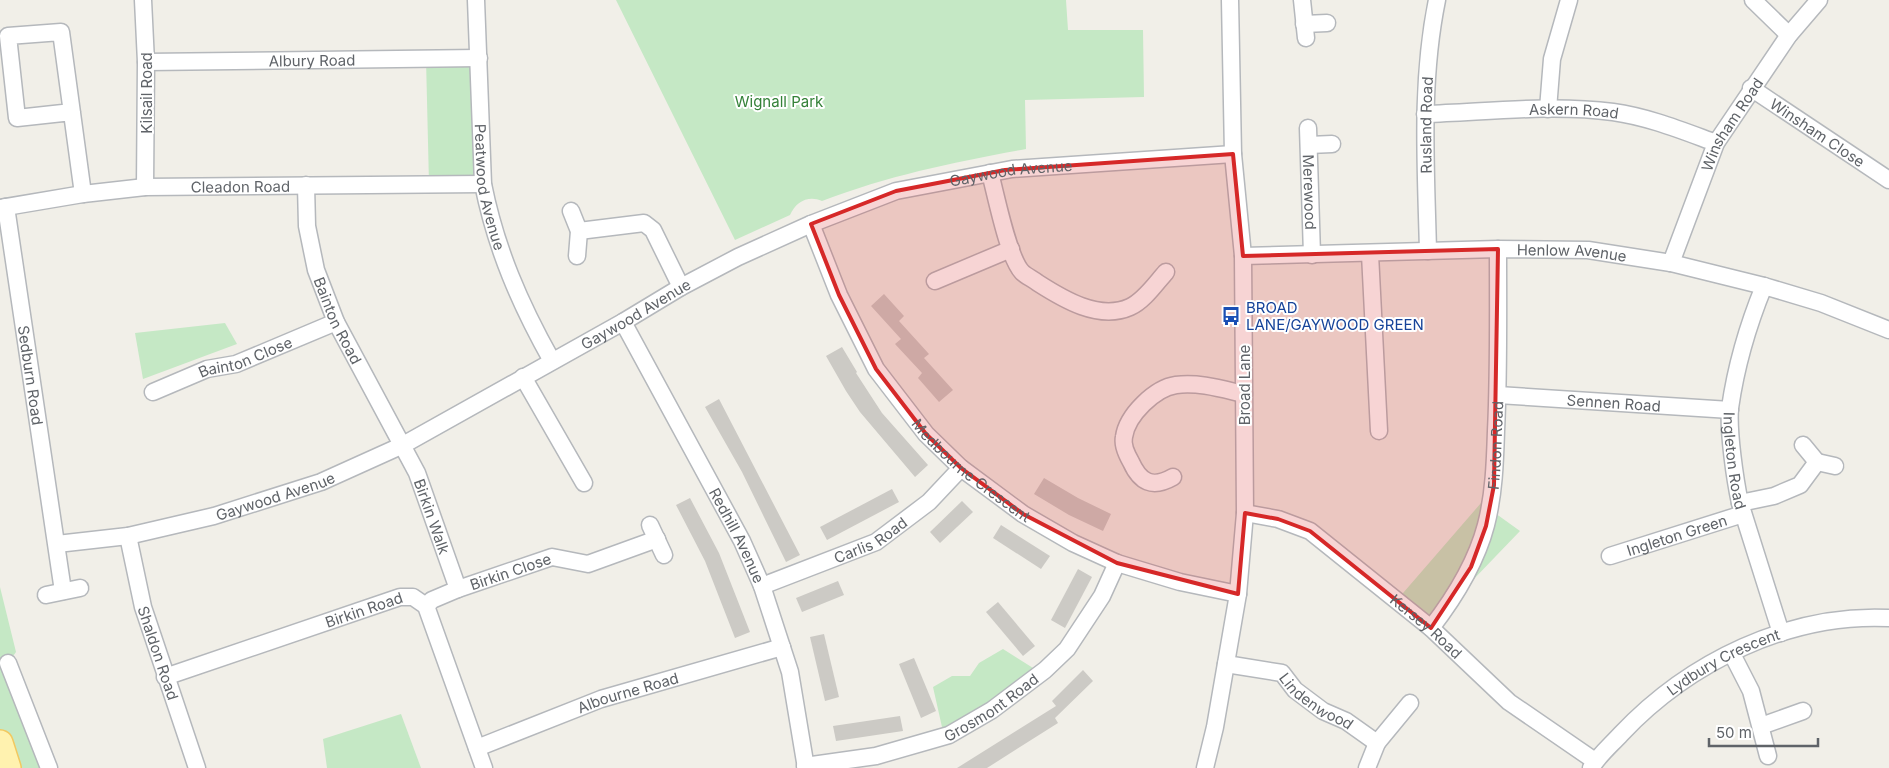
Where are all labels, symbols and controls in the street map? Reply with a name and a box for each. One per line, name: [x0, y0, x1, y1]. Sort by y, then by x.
street label: Albury Road: [268, 50, 356, 70]
street label: Kilsail Road: [137, 52, 156, 134]
street label: Winsham Road: [1697, 74, 1767, 174]
street label: Rusland Road: [1416, 76, 1437, 174]
park label: Wignall Park: [735, 92, 824, 111]
street label: Winsham Close: [1766, 94, 1869, 171]
street label: Askern Road: [1529, 99, 1620, 122]
street label: Peatwood Avenue: [471, 123, 510, 253]
street label: Merewood: [1299, 154, 1321, 230]
street label: Gaywood Avenue: [948, 155, 1073, 190]
street label: Cleadon Road: [191, 176, 290, 196]
street label: Henlow Avenue: [1517, 240, 1628, 265]
street label: Bainton Road: [310, 274, 366, 367]
street label: Gaywood Avenue: [577, 274, 694, 353]
place label: BROAD LANE/GAYWOOD GREEN: [1246, 298, 1424, 334]
bus stop icon: BROAD LANE/GAYWOOD GREEN: [1220, 305, 1242, 327]
street label: Sedburn Road: [14, 324, 48, 426]
street label: Bainton Close: [195, 332, 295, 381]
street label: Broad Lane: [1235, 345, 1254, 425]
street label: Sennen Road: [1566, 390, 1661, 415]
street label: Findon Road: [1483, 401, 1507, 491]
street label: Ingleton Road: [1720, 412, 1751, 512]
street label: Medbourne Crescent: [908, 414, 1034, 526]
street label: Gaywood Avenue: [213, 468, 338, 524]
street label: Birkin Walk: [410, 476, 455, 557]
street label: Redhill Avenue: [705, 484, 769, 586]
street label: Ingleton Green: [1624, 510, 1729, 560]
street label: Carlis Road: [831, 513, 911, 567]
street label: Birkin Close: [467, 549, 553, 594]
street label: Birkin Road: [323, 587, 405, 631]
street label: Kersey Road: [1387, 590, 1466, 662]
street label: Shaldon Road: [134, 603, 183, 702]
street label: Lydbury Crescent: [1663, 624, 1782, 699]
street label: Albourne Road: [574, 668, 681, 717]
street label: Grosmont Road: [940, 669, 1042, 746]
street label: Lindenwood: [1276, 669, 1357, 733]
scale bar: [1709, 716, 1818, 748]
text: 50 m: [1716, 723, 1752, 742]

